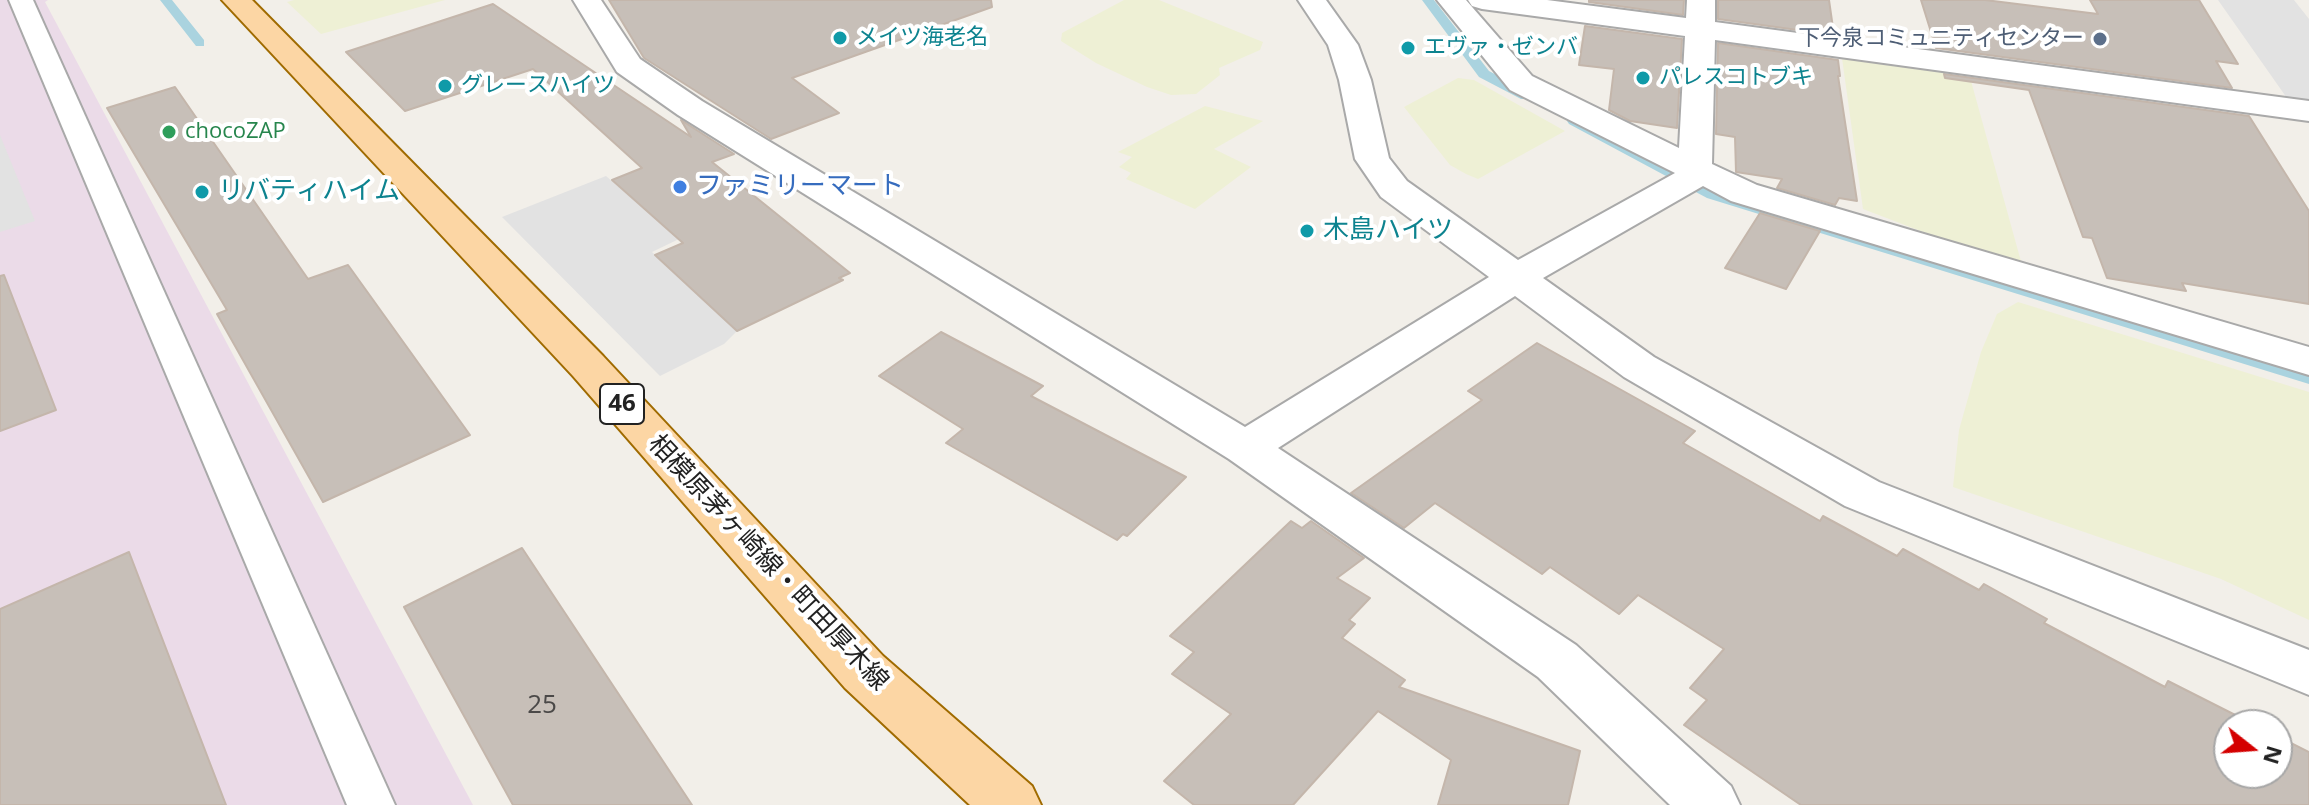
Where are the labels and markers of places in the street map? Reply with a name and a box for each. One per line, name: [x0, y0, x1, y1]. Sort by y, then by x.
place label: メイツ海老名: [856, 25, 988, 51]
place label: 下今泉コミュニティセンター: [1798, 26, 2084, 52]
marker: メイツ海老名: [831, 29, 849, 47]
marker: 下今泉コミュニティセンター: [2091, 30, 2109, 48]
place label: エヴァ・ゼンバ: [1424, 35, 1578, 61]
marker: エヴァ・ゼンバ: [1399, 39, 1417, 57]
place label: パレスコトブキ: [1659, 65, 1813, 91]
marker: パレスコトブキ: [1634, 69, 1652, 87]
place label: グレースハイツ: [461, 73, 615, 99]
marker: グレースハイツ: [436, 77, 454, 95]
place label: chocoZAP: [185, 119, 286, 145]
marker: chocoZAP: [160, 123, 178, 141]
place label: ファミリーマート: [696, 171, 904, 203]
place label: リバティハイム: [218, 176, 400, 208]
marker: ファミリーマート: [671, 178, 689, 196]
marker: リバティハイム: [193, 183, 211, 201]
place label: 木島ハイツ: [1323, 215, 1453, 247]
marker: 木島ハイツ: [1298, 222, 1316, 240]

